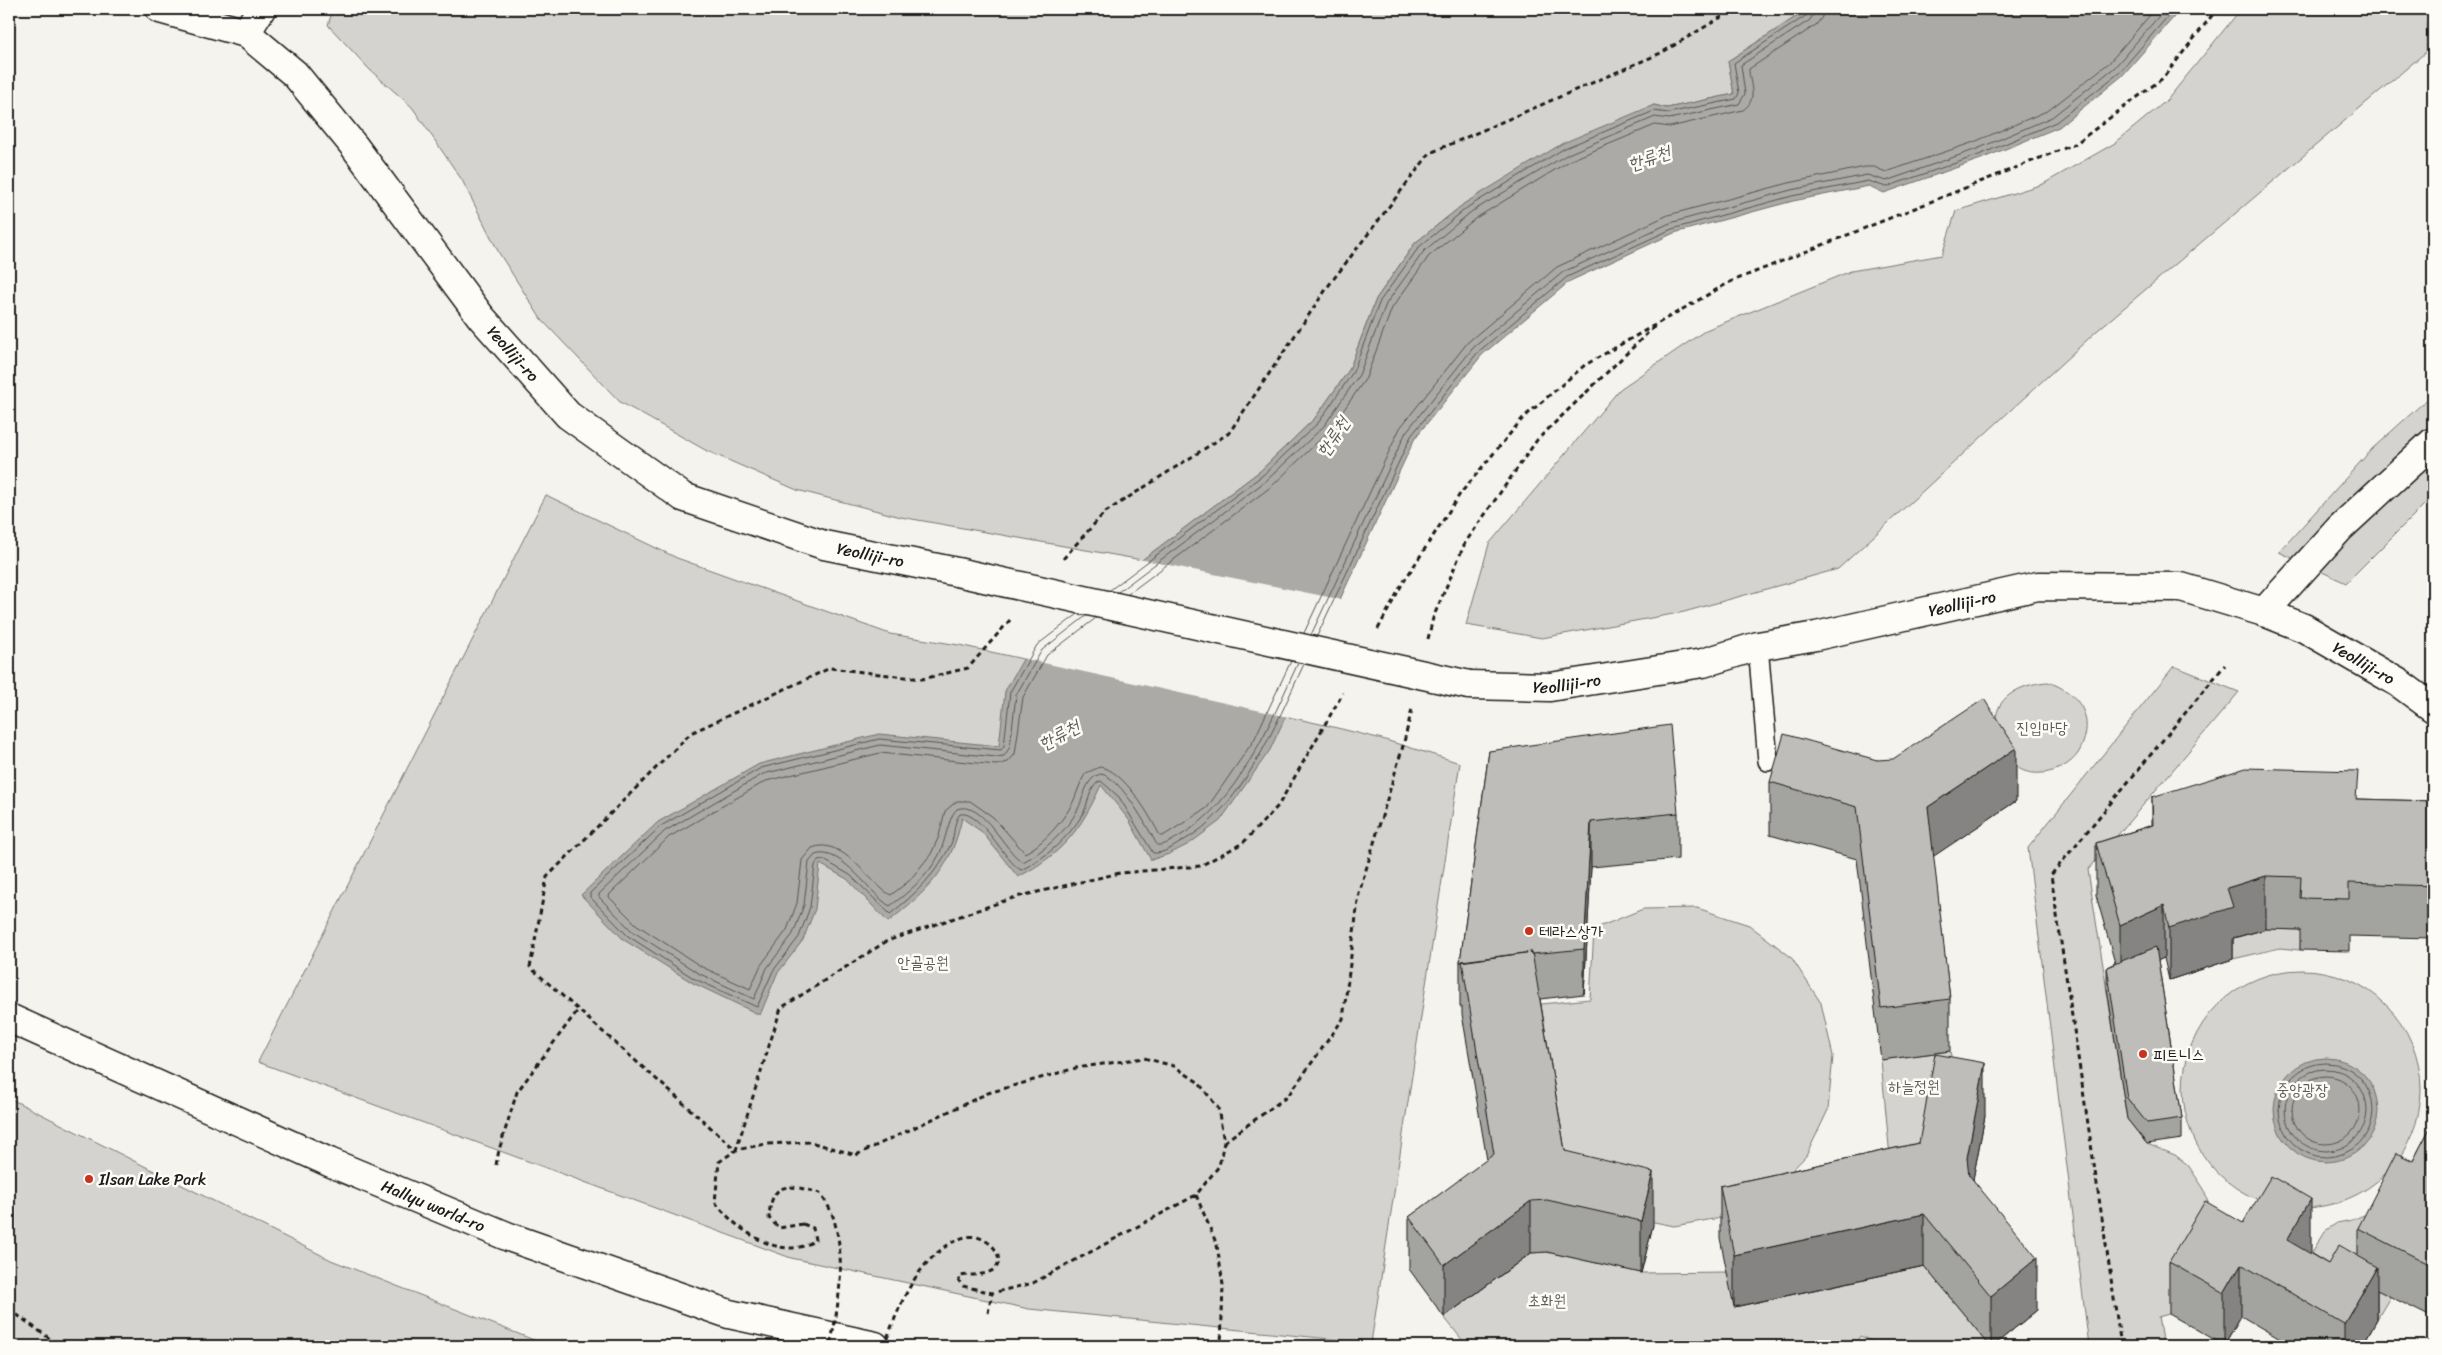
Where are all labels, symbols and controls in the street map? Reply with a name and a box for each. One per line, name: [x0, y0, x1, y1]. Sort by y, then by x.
water label: 한류천: [1623, 136, 1676, 180]
street label: Yeolliji-ro: [479, 319, 546, 389]
water label: 한류천: [1308, 409, 1359, 464]
street label: Yeolliji-ro: [834, 534, 907, 576]
street label: Yeolliji-ro: [1926, 582, 1999, 625]
street label: Yeolliji-ro: [2327, 634, 2401, 693]
street label: Yeolliji-ro: [1532, 665, 1603, 702]
water label: 한류천: [1032, 710, 1087, 759]
park label: 진입마당: [2016, 713, 2068, 742]
place label: 테라스상가: [1539, 917, 1604, 946]
marker: 테라스상가: [1523, 925, 1535, 937]
park label: 안골공원: [897, 948, 949, 977]
place label: 피트니스: [2153, 1040, 2205, 1069]
marker: 피트니스: [2137, 1048, 2149, 1060]
park label: 하늘정원: [1888, 1072, 1940, 1101]
park label: 중앙광장: [2276, 1075, 2328, 1104]
place label: Ilsan Lake Park: [98, 1165, 206, 1194]
street label: Hallyu world-ro: [377, 1171, 490, 1241]
marker: Ilsan Lake Park: [83, 1173, 95, 1185]
park label: 초화원: [1528, 1286, 1566, 1315]

